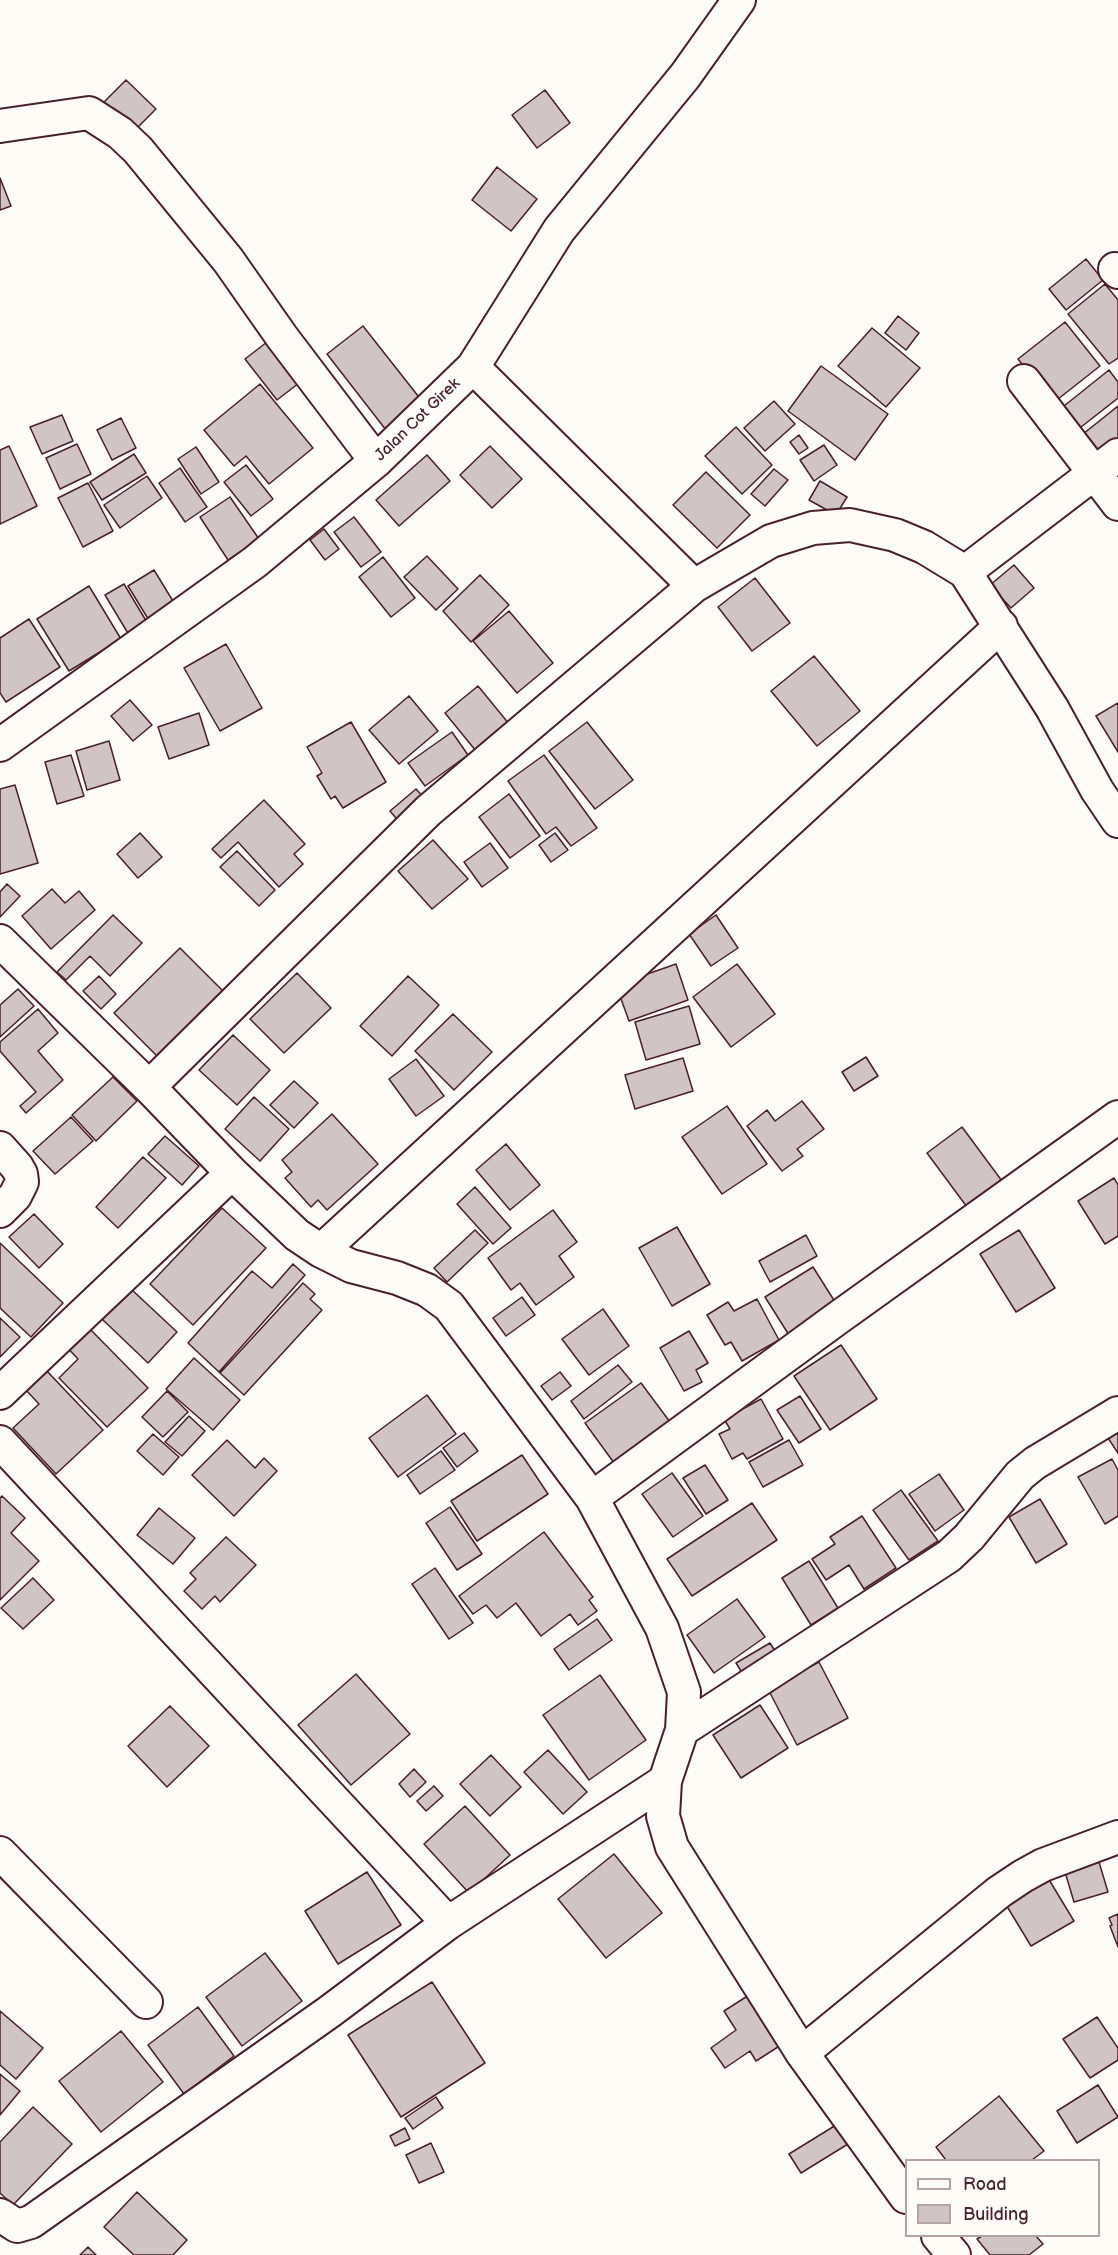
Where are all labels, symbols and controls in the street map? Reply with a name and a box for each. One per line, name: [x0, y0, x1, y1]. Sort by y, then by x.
street label: Jalan Cot Girek: [371, 375, 465, 465]
legend: [905, 2159, 1100, 2237]
text: Road: [963, 2174, 1007, 2195]
text: Building: [963, 2204, 1029, 2225]

